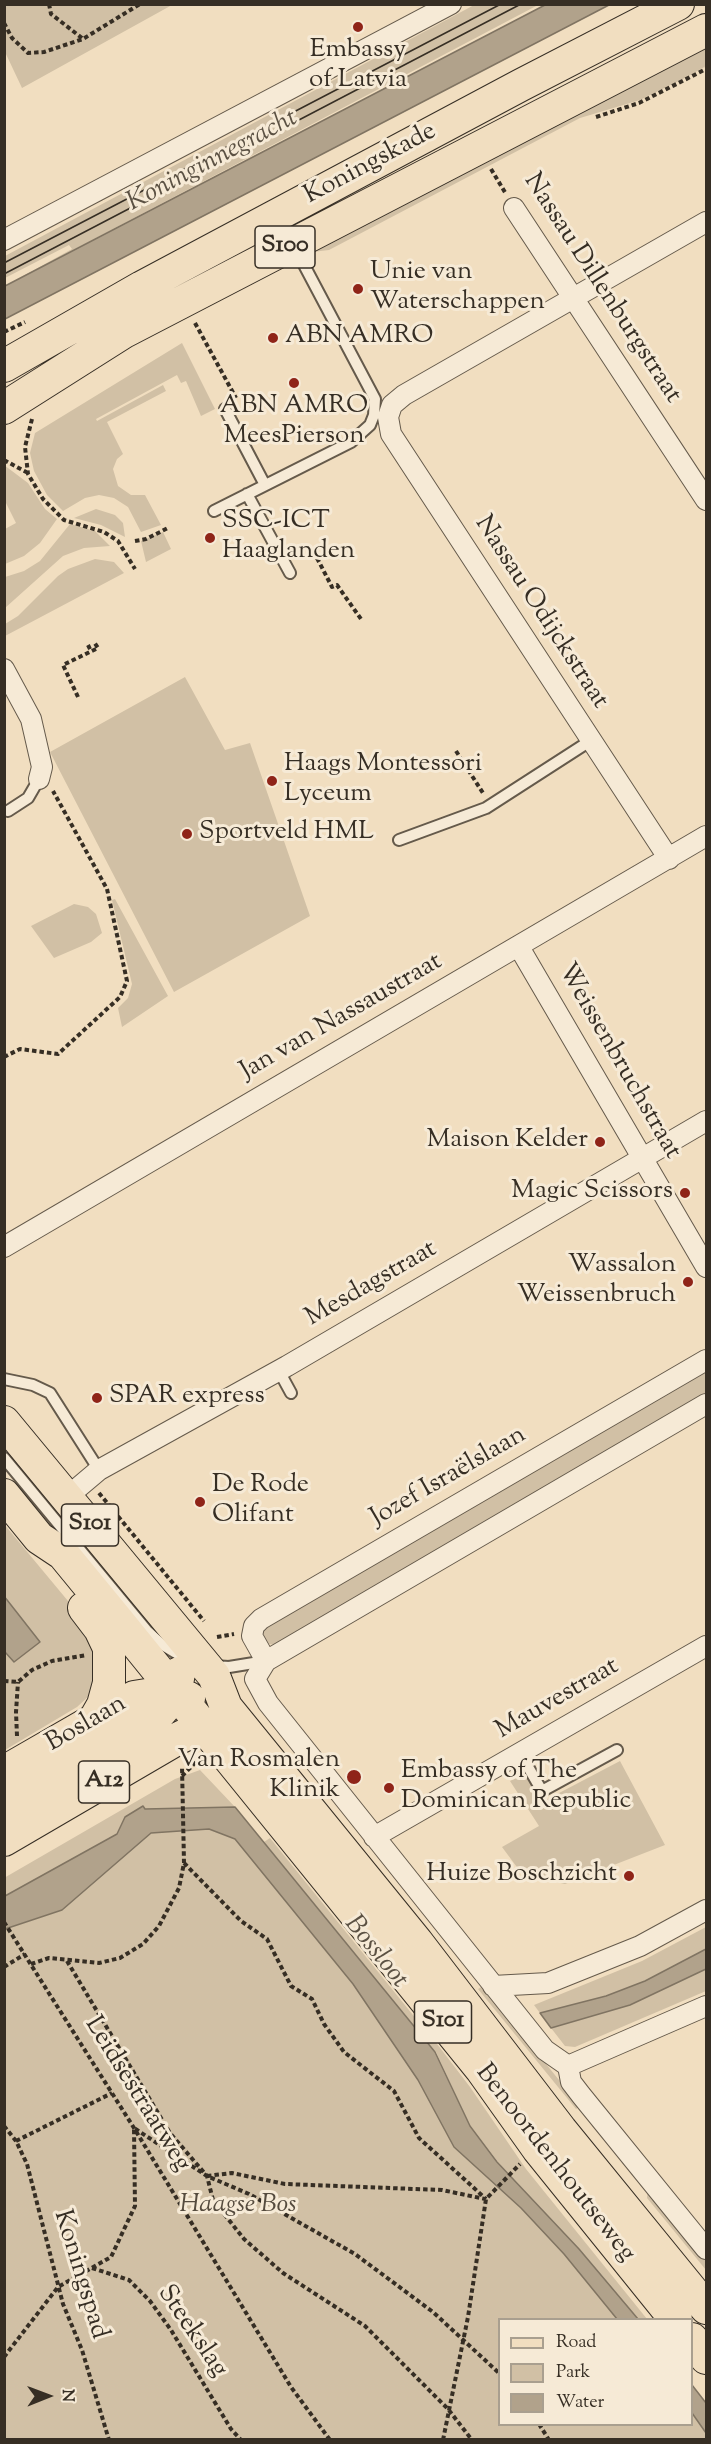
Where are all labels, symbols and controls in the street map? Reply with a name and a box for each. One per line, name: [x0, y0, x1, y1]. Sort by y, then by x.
marker: Embassy of Latvia: [351, 20, 365, 34]
place label: Embassy of Latvia: [309, 36, 407, 98]
water label: Koninginnegracht: [122, 103, 304, 221]
street label: Koningskade: [300, 117, 442, 213]
street label: Nassau Dillenburgstraat: [515, 168, 687, 410]
road number: S100: [255, 226, 315, 268]
place label: Unie van Waterschappen: [370, 258, 545, 320]
marker: Unie van Waterschappen: [351, 282, 365, 296]
place label: ABN AMRO: [285, 322, 433, 354]
marker: ABN AMRO: [266, 331, 280, 345]
marker: ABN AMRO MeesPierson: [287, 376, 301, 390]
place label: ABN AMRO MeesPierson: [220, 392, 368, 454]
place label: SSC-ICT Haaglanden: [222, 507, 355, 568]
street label: Nassau Odijckstraat: [466, 511, 614, 715]
marker: SSC-ICT Haaglanden: [203, 531, 217, 545]
place label: Haags Montessori Lyceum: [284, 750, 482, 812]
marker: Haags Montessori Lyceum: [265, 774, 279, 788]
place label: Sportveld HML: [199, 818, 374, 850]
marker: Sportveld HML: [180, 827, 194, 841]
street label: Jan van Nassaustraat: [235, 947, 449, 1089]
street label: Weissenbruchstraat: [549, 959, 687, 1165]
place label: Maison Kelder: [426, 1126, 588, 1158]
marker: Maison Kelder: [593, 1135, 607, 1149]
place label: Magic Scissors: [511, 1177, 673, 1209]
marker: Magic Scissors: [678, 1186, 692, 1200]
street label: Mesdagstraat: [301, 1235, 443, 1335]
place label: Wassalon Weissenbruch: [517, 1251, 676, 1312]
marker: Wassalon Weissenbruch: [681, 1275, 695, 1289]
place label: SPAR express: [109, 1382, 265, 1414]
marker: SPAR express: [90, 1391, 104, 1405]
street label: Jozef Israëlslaan: [366, 1421, 532, 1535]
place label: De Rode Olifant: [212, 1471, 309, 1532]
marker: De Rode Olifant: [193, 1495, 207, 1509]
road number: S101: [62, 1504, 118, 1546]
street label: Mauvestraat: [491, 1652, 625, 1748]
street label: Boslaan: [41, 1690, 133, 1760]
place label: Van Rosmalen Klinik: [177, 1746, 340, 1808]
place label: Embassy of The Dominican Republic: [401, 1757, 631, 1818]
road number: A12: [78, 1761, 130, 1803]
marker: Van Rosmalen Klinik: [345, 1768, 363, 1786]
marker: Embassy of The Dominican Republic: [382, 1781, 396, 1795]
place label: Huize Boschzicht: [426, 1860, 617, 1892]
marker: Huize Boschzicht: [622, 1869, 636, 1883]
water label: Bossloot: [336, 1910, 414, 1996]
road number: S101: [414, 2001, 472, 2043]
street label: Leidsestraatweg: [76, 2012, 196, 2178]
street label: Benoordenhoutseweg: [467, 2059, 641, 2269]
park label: Haagse Bos: [180, 2191, 296, 2223]
street label: Koningspad: [45, 2207, 113, 2343]
street label: Steekslag: [149, 2280, 233, 2384]
legend: [498, 2318, 693, 2426]
text: Road: [556, 2330, 596, 2356]
text: Park: [556, 2360, 590, 2386]
north arrow: [18, 2366, 78, 2426]
text: N: [55, 2389, 78, 2402]
text: Water: [556, 2390, 604, 2416]

